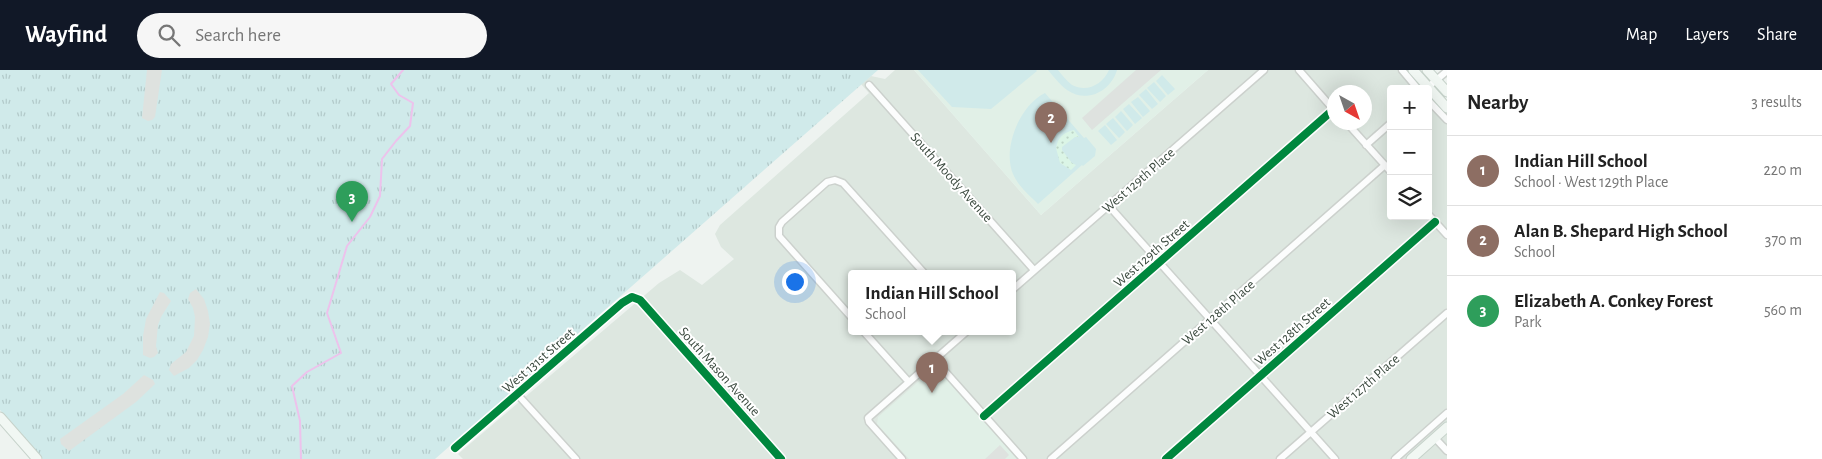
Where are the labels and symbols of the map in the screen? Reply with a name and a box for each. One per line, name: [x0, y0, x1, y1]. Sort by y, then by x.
north arrow: [1327, 85, 1372, 130]
pin: 2: [1035, 102, 1067, 143]
street label: South Moody Avenue: [907, 130, 995, 225]
street label: West 129th Place: [1100, 146, 1178, 216]
pin: 3: [336, 181, 368, 222]
street label: West 129th Street: [1111, 217, 1193, 290]
your location: [782, 269, 808, 295]
street label: West 128th Place: [1180, 278, 1258, 348]
street label: West 128th Street: [1252, 295, 1334, 368]
street label: West 131st Street: [500, 325, 578, 396]
street label: South Mason Avenue: [676, 325, 763, 419]
pin: 1: [916, 352, 948, 393]
street label: West 127th Place: [1325, 352, 1402, 422]

